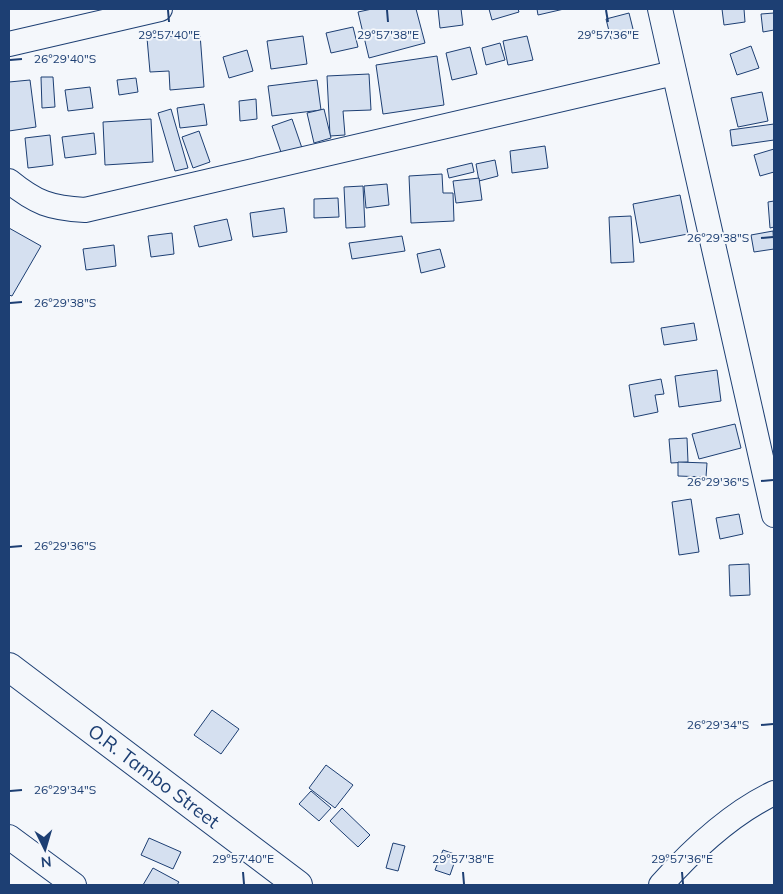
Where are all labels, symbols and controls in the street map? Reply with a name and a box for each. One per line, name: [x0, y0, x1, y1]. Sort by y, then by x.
text: 29°57'40"E: [138, 27, 200, 42]
text: 29°57'38"E: [357, 27, 419, 42]
text: 29°57'36"E: [577, 27, 639, 42]
text: 26°29'40"S: [34, 51, 96, 66]
text: 26°29'38"S: [687, 230, 749, 245]
text: 26°29'38"S: [34, 295, 96, 310]
text: 26°29'36"S: [687, 474, 749, 489]
text: 26°29'36"S: [34, 538, 96, 553]
text: 26°29'34"S: [687, 717, 749, 732]
street label: O.R. Tambo Street: [83, 719, 225, 834]
text: 26°29'34"S: [34, 782, 96, 797]
north arrow: [20, 824, 70, 874]
text: 29°57'40"E: [212, 851, 274, 866]
text: 29°57'38"E: [432, 851, 494, 866]
text: 29°57'36"E: [651, 851, 713, 866]
text: N: [40, 853, 52, 871]

